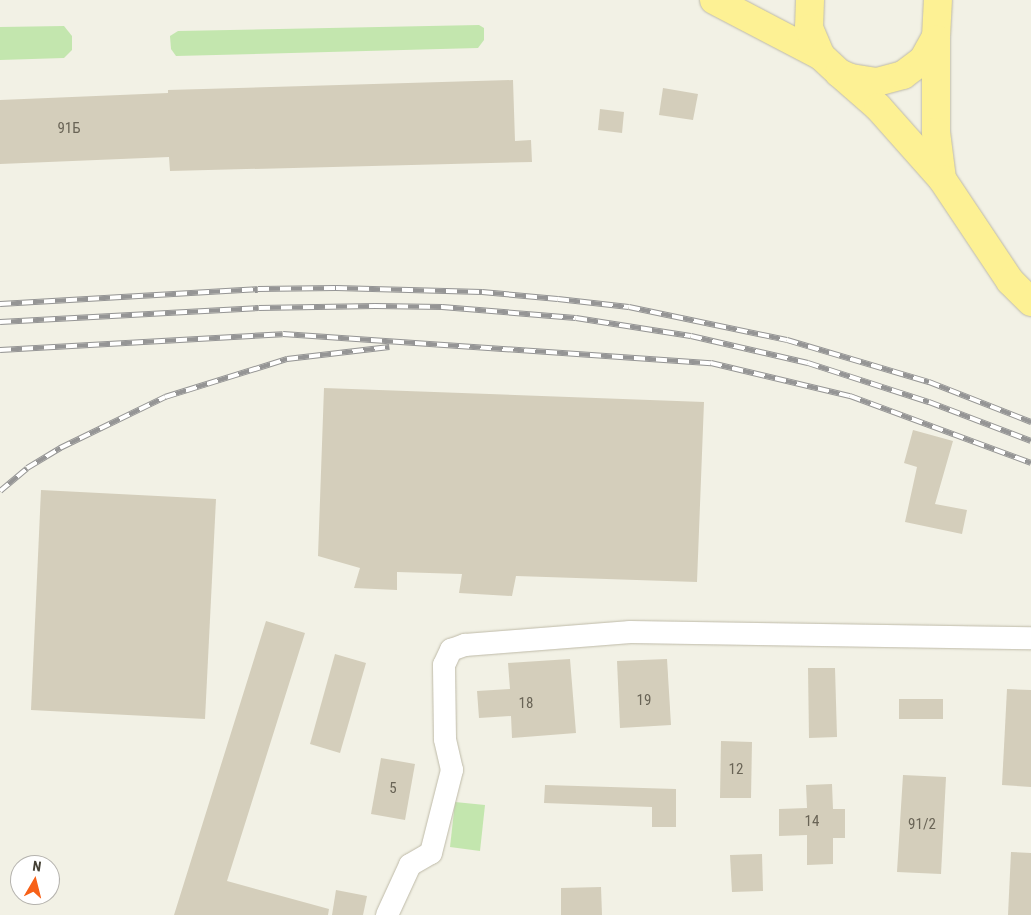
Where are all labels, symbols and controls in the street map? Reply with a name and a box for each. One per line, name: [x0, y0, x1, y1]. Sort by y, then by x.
house number: 91Б: [57, 120, 81, 138]
house number: 19: [637, 692, 651, 710]
house number: 18: [519, 695, 533, 713]
house number: 12: [729, 761, 743, 779]
house number: 5: [389, 780, 397, 798]
house number: 14: [805, 813, 819, 831]
house number: 91/2: [908, 816, 936, 834]
north arrow: [10, 855, 60, 905]
text: N: [32, 858, 42, 875]

